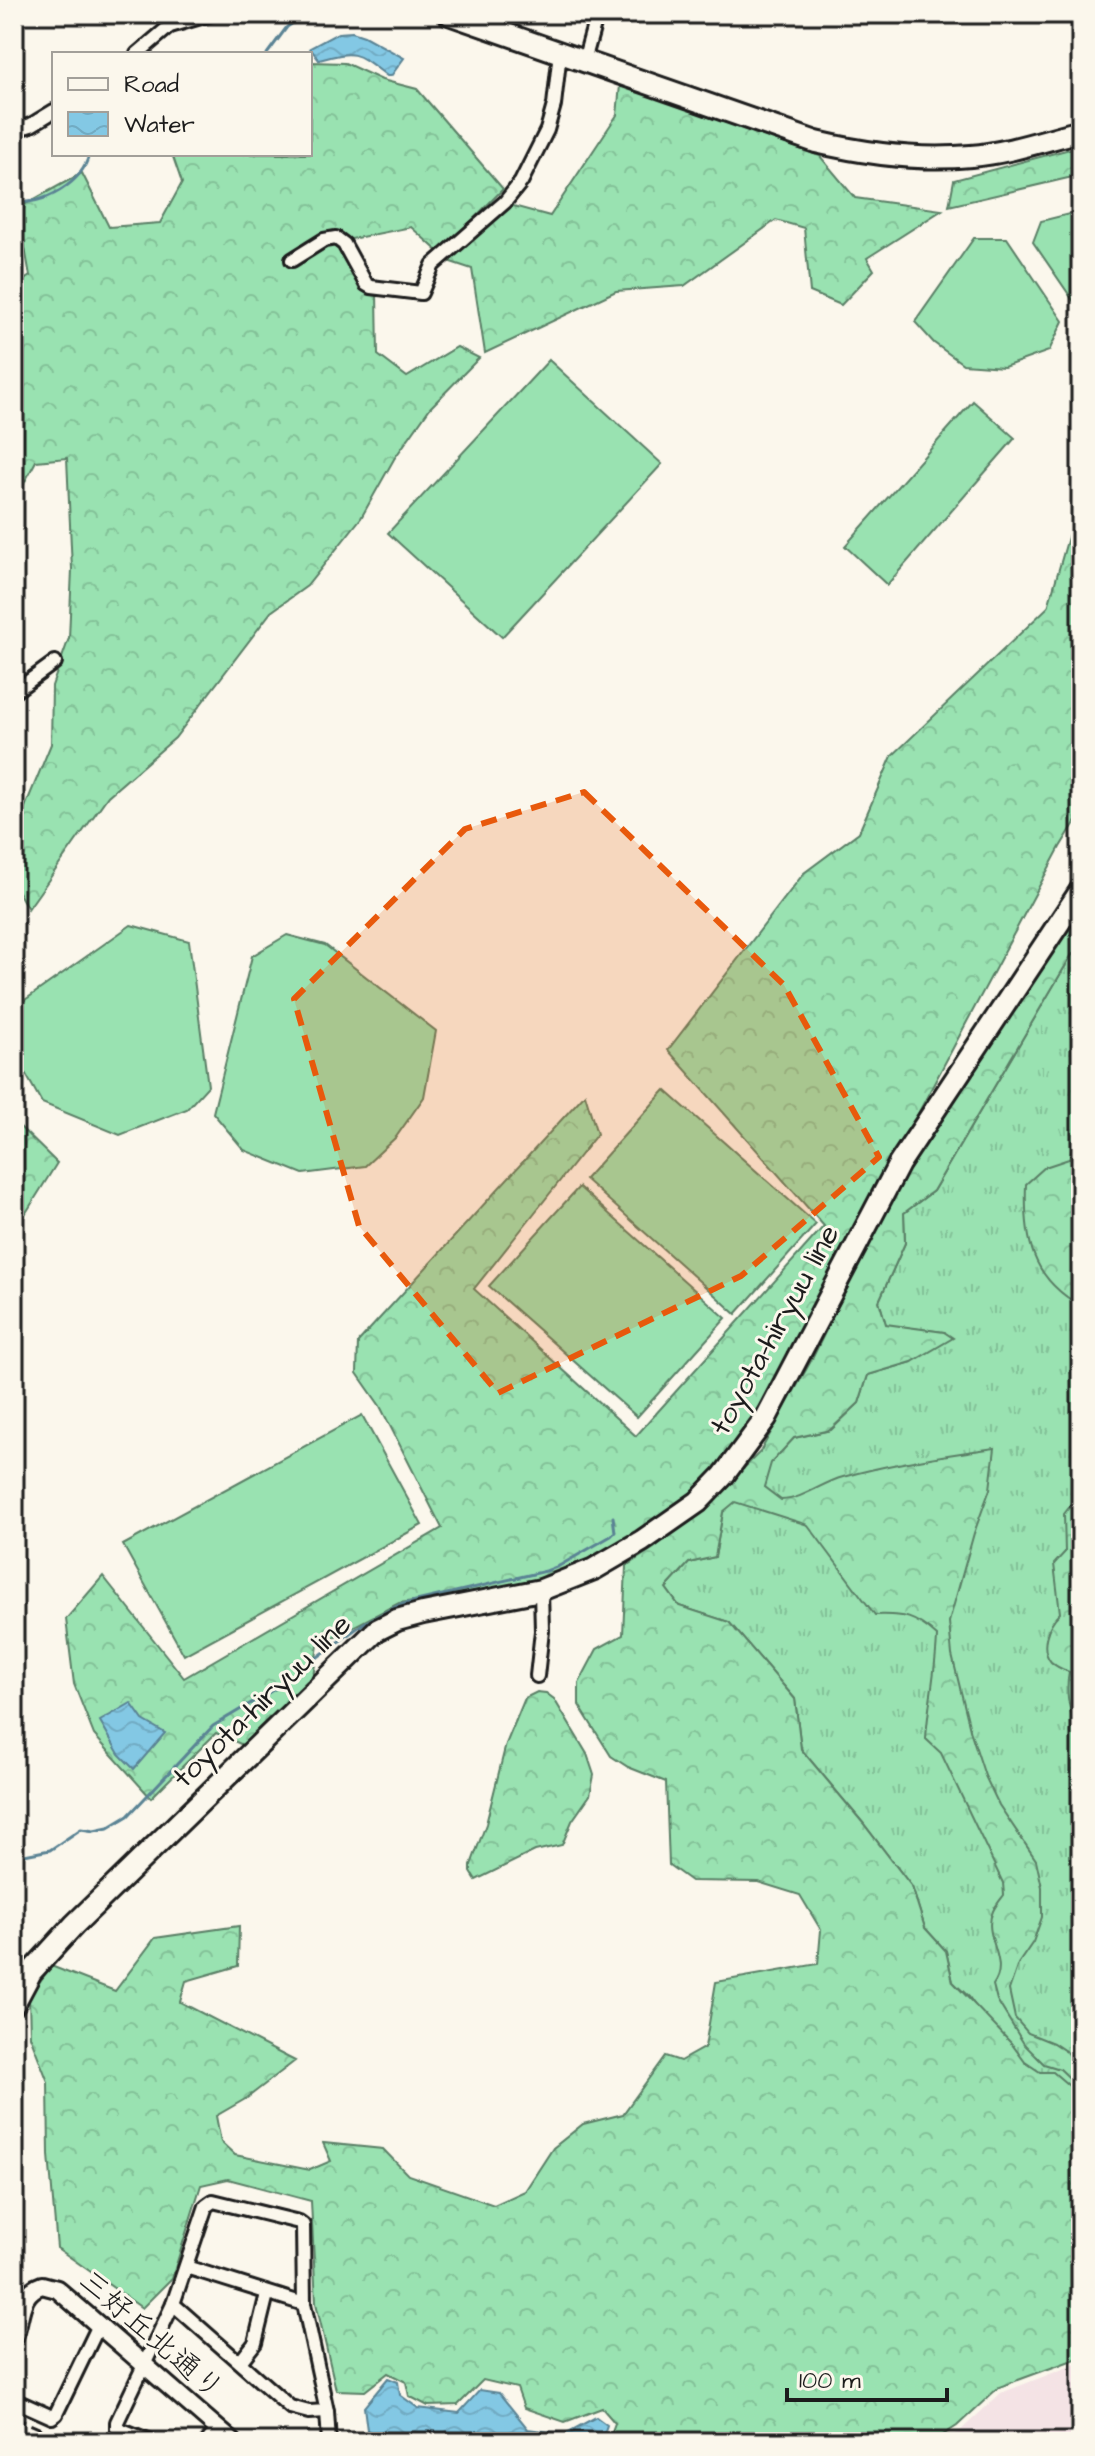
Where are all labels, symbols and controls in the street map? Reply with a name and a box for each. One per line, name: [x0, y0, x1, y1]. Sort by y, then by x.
legend: [52, 52, 312, 156]
text: Road: [124, 68, 179, 102]
text: Water: [124, 108, 195, 142]
street label: toyota-hiryuu line: [700, 1217, 851, 1443]
street label: toyota-hiryuu line: [163, 1604, 362, 1798]
street label: 三好丘北通り: [69, 2260, 233, 2410]
scale bar: [787, 2352, 947, 2402]
text: 100 m: [799, 2364, 861, 2398]

